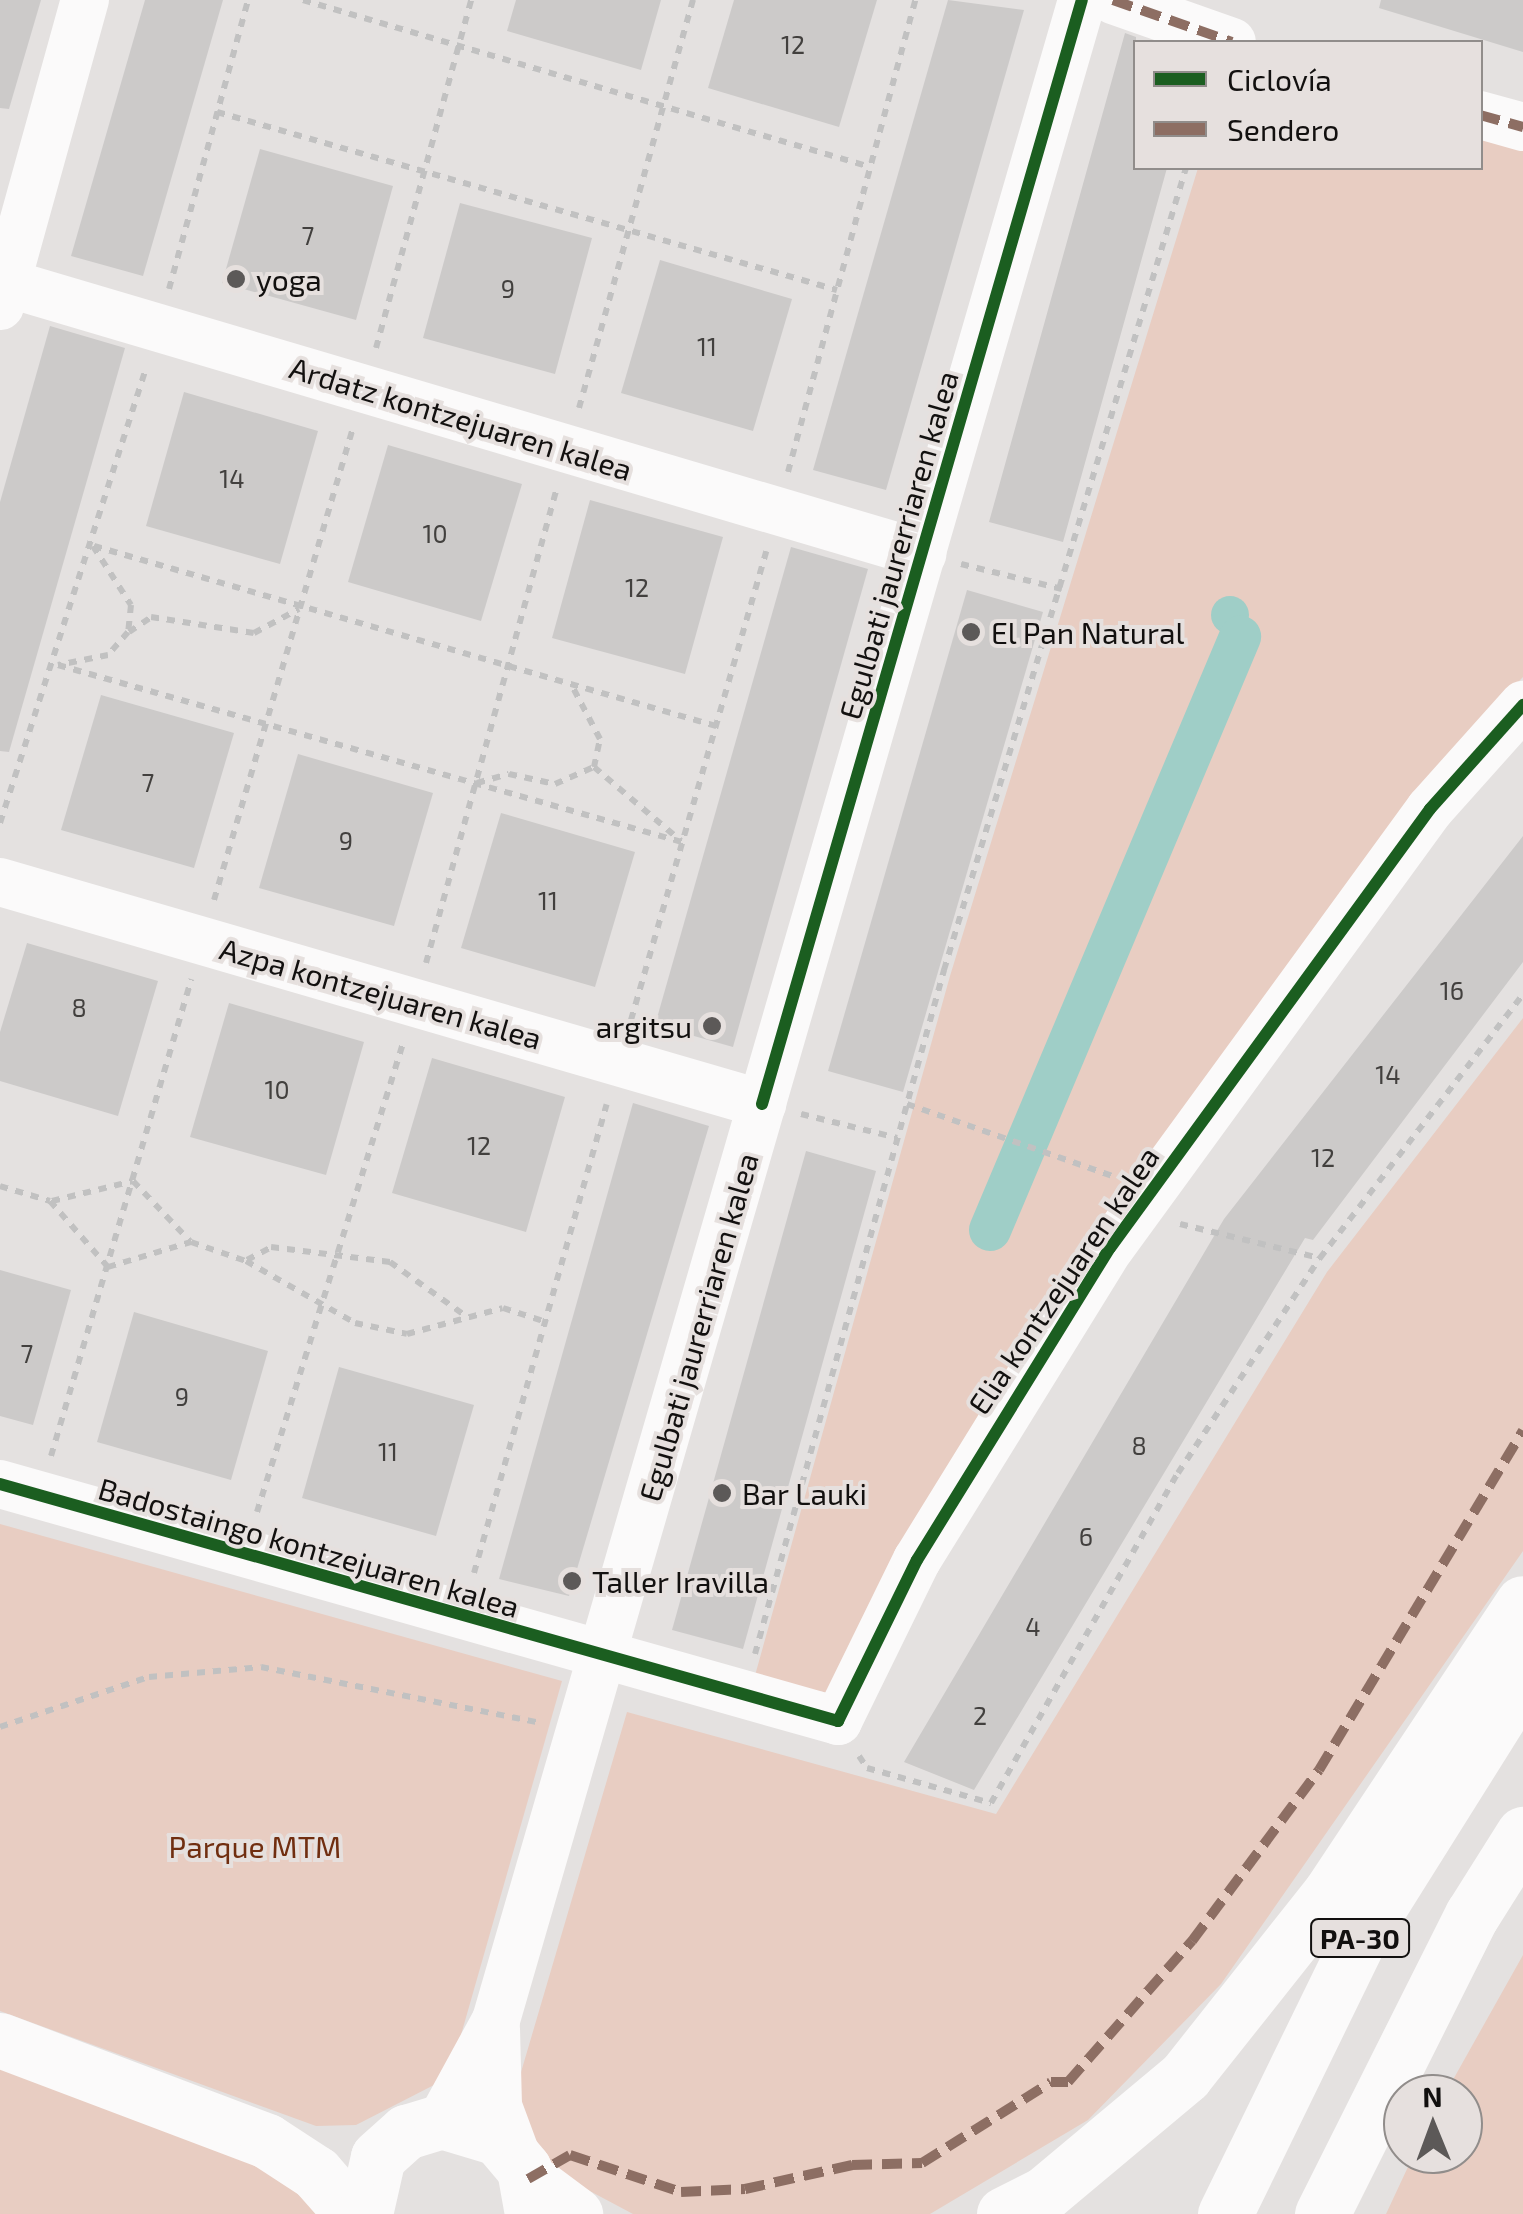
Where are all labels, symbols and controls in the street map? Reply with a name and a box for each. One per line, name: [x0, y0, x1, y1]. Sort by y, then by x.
house number: 12: [781, 29, 805, 59]
legend: [1133, 40, 1483, 170]
text: Ciclovía: [1227, 61, 1332, 97]
text: Sendero: [1227, 111, 1339, 147]
house number: 7: [302, 220, 314, 250]
place label: yoga: [256, 261, 322, 297]
marker: yoga: [225, 268, 247, 290]
house number: 9: [501, 273, 515, 303]
house number: 11: [697, 331, 717, 361]
street label: Ardatz kontzejuaren kalea: [286, 349, 636, 487]
street label: Egulbati jaurerriaren kalea: [831, 367, 965, 723]
house number: 14: [219, 463, 245, 493]
house number: 10: [422, 518, 448, 548]
house number: 12: [625, 572, 649, 602]
place label: El Pan Natural: [991, 614, 1185, 650]
marker: El Pan Natural: [960, 621, 982, 643]
house number: 7: [142, 767, 154, 797]
house number: 9: [339, 825, 353, 855]
house number: 11: [538, 885, 558, 915]
street label: Azpa kontzejuaren kalea: [216, 930, 546, 1056]
house number: 16: [1440, 975, 1464, 1005]
house number: 8: [71, 992, 87, 1022]
place label: argitsu: [596, 1008, 692, 1044]
marker: argitsu: [701, 1015, 723, 1037]
house number: 14: [1375, 1059, 1401, 1089]
house number: 10: [264, 1074, 290, 1104]
house number: 12: [467, 1130, 491, 1160]
street label: Elia kontzejuaren kalea: [960, 1140, 1166, 1420]
house number: 12: [1311, 1142, 1335, 1172]
street label: Egulbati jaurerriaren kalea: [631, 1149, 765, 1505]
house number: 7: [21, 1338, 33, 1368]
house number: 9: [175, 1381, 189, 1411]
house number: 8: [1131, 1430, 1147, 1460]
house number: 11: [378, 1436, 398, 1466]
street label: Badostaingo kontzejuaren kalea: [95, 1470, 523, 1624]
place label: Bar Lauki: [742, 1475, 867, 1511]
marker: Bar Lauki: [711, 1482, 733, 1504]
house number: 6: [1079, 1521, 1093, 1551]
place label: Taller Iravilla: [592, 1563, 770, 1599]
marker: Taller Iravilla: [561, 1570, 583, 1592]
house number: 4: [1025, 1611, 1041, 1641]
house number: 2: [973, 1700, 987, 1730]
park label: Parque MTM: [169, 1828, 341, 1864]
road number: PA-30: [1310, 1915, 1410, 1961]
north arrow: [1383, 2074, 1483, 2174]
text: N: [1422, 2079, 1443, 2113]

